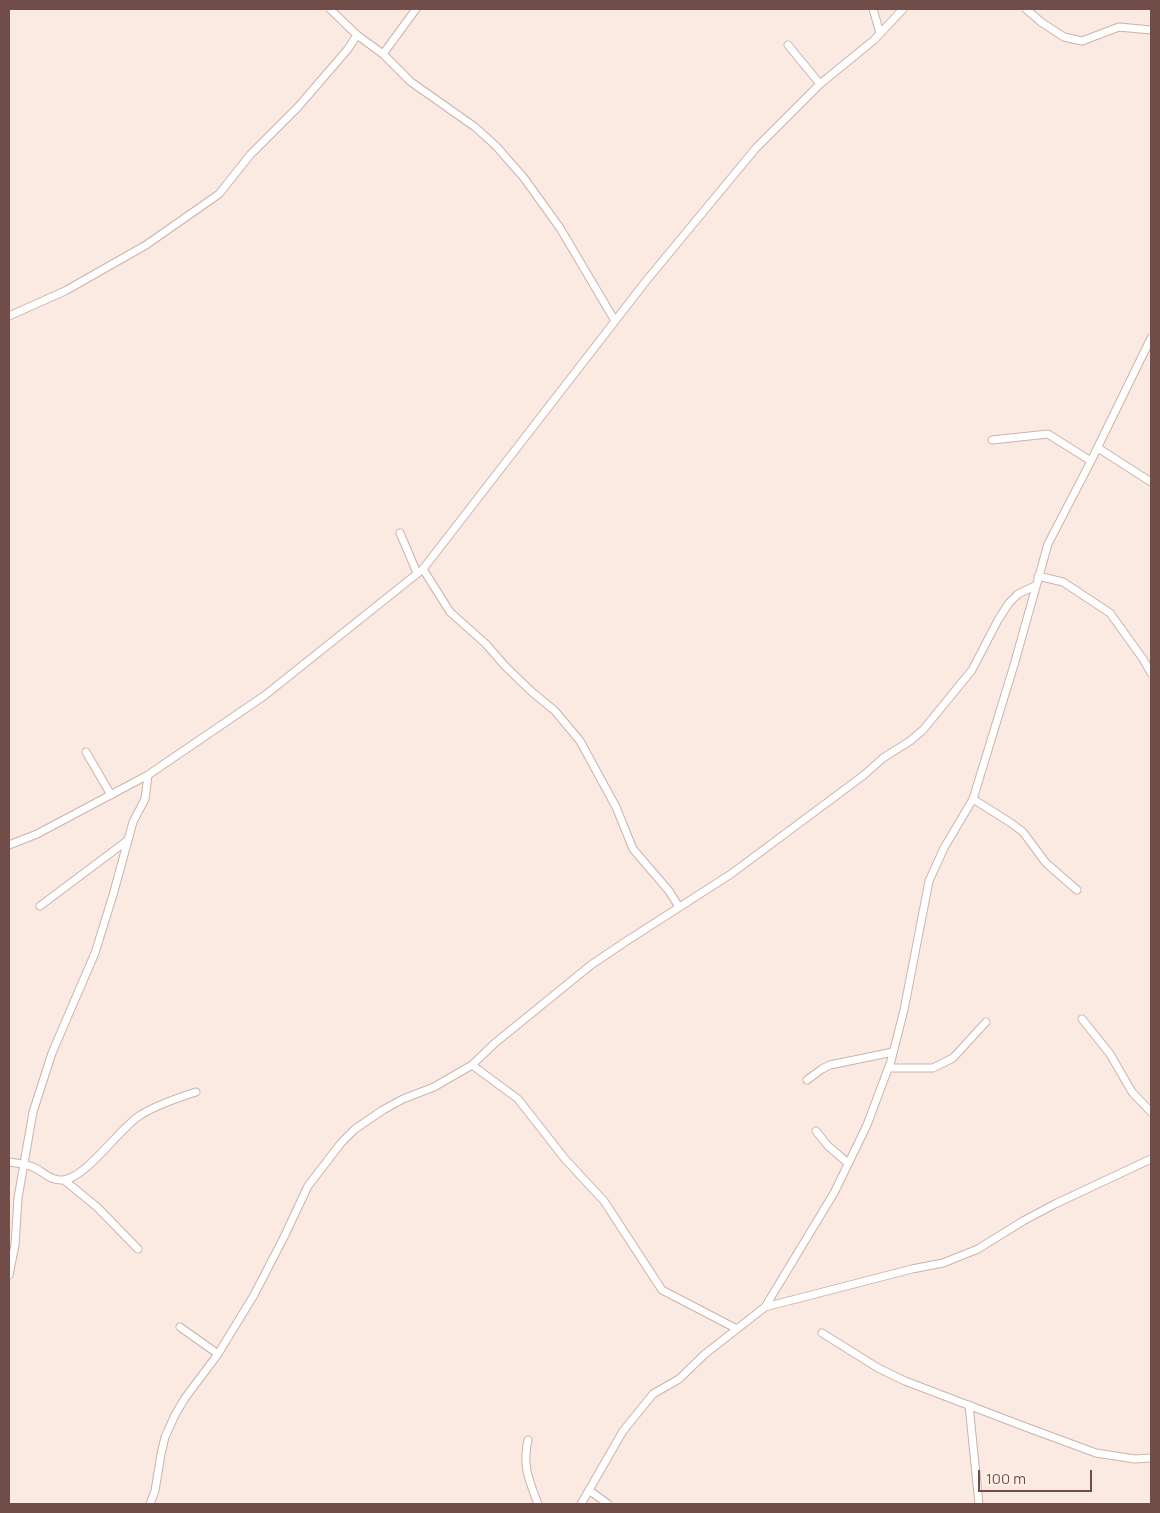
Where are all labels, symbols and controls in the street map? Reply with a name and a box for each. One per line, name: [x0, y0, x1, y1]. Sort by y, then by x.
scale bar: [980, 1460, 1094, 1492]
text: 100 m: [986, 1468, 1026, 1489]

